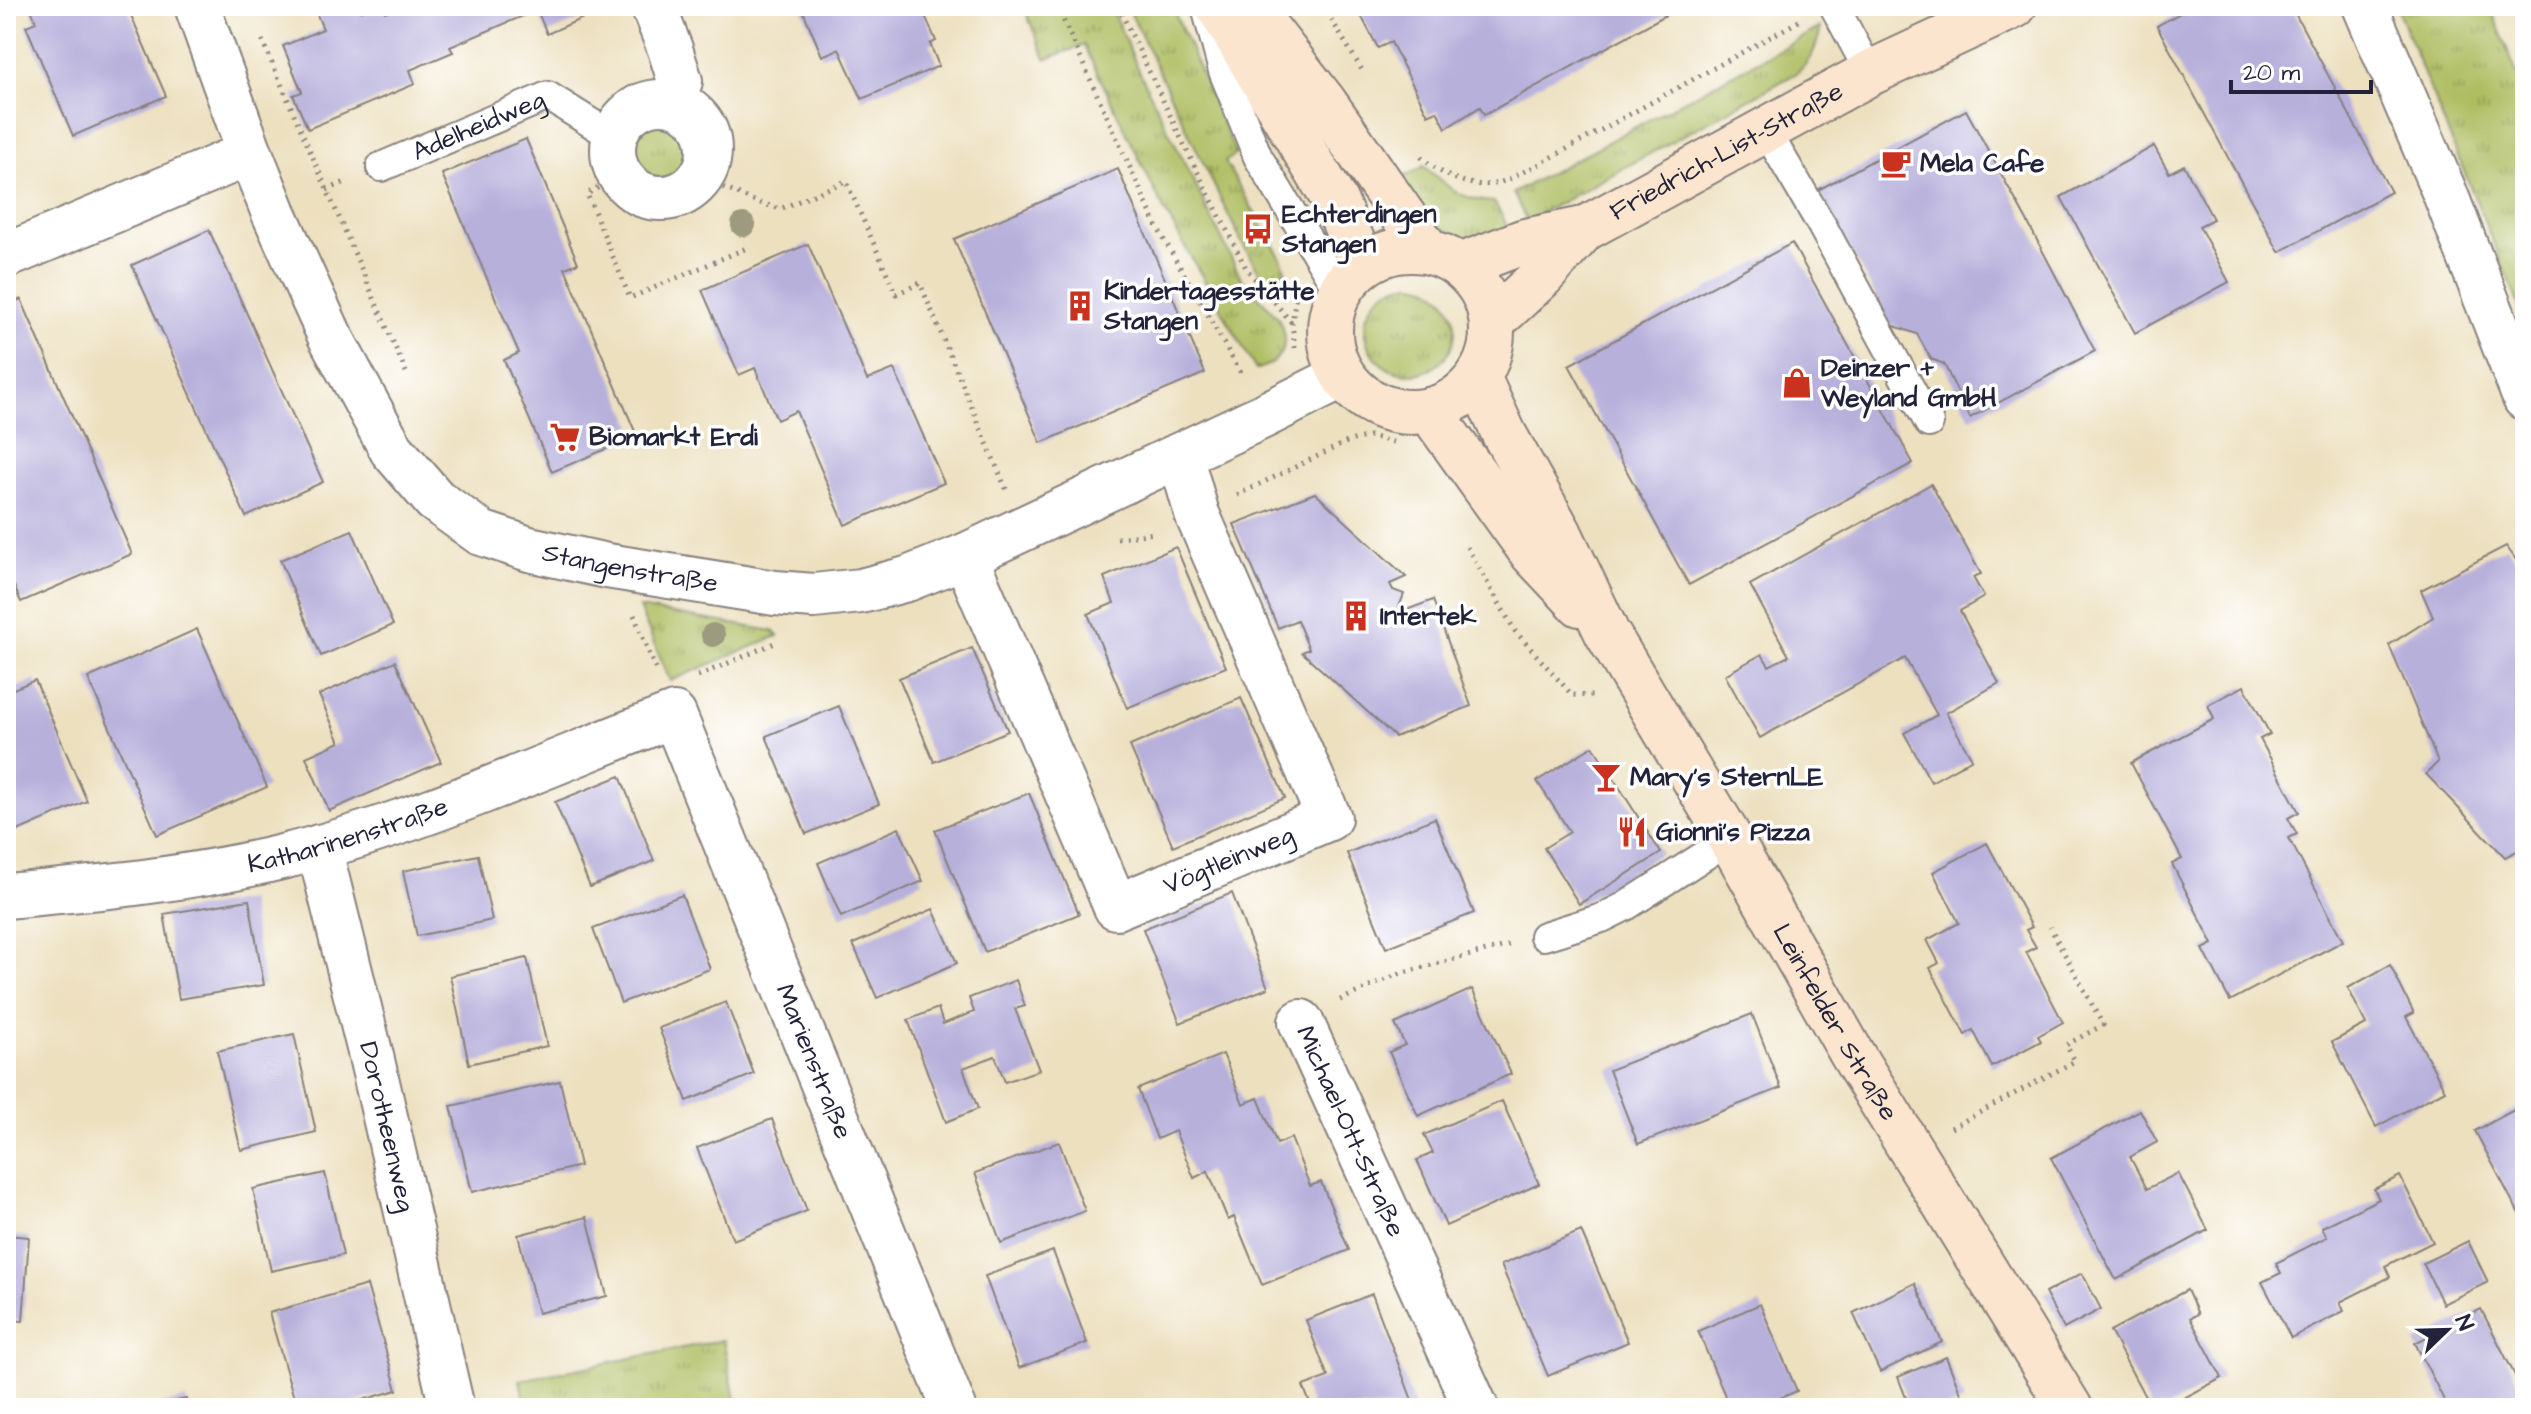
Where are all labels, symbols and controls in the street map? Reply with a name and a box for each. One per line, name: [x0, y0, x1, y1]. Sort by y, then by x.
scale bar: [2231, 44, 2371, 94]
text: 20 m: [2243, 56, 2300, 90]
street label: Friedrich-List-Straße: [1603, 73, 1849, 230]
street label: Adelheidweg: [407, 81, 551, 170]
place label: Mela Cafe: [1920, 145, 2044, 181]
cafe icon: Mela Cafe: [1879, 146, 1913, 180]
place label: Echterdingen Stangen: [1281, 196, 1436, 265]
bus stop icon: Echterdingen Stangen: [1241, 212, 1275, 246]
place label: Kindertagesstätte Stangen: [1103, 273, 1315, 342]
building icon: Kindertagesstätte Stangen: [1063, 289, 1097, 323]
place label: Deinzer + Weyland GmbH: [1820, 350, 1997, 419]
shop icon: Deinzer + Weyland GmbH: [1780, 366, 1814, 400]
place label: Biomarkt Erdi: [589, 419, 758, 455]
supermarket icon: Biomarkt Erdi: [548, 420, 582, 454]
street label: Stangenstraße: [539, 534, 720, 602]
place label: Intertek: [1380, 598, 1477, 634]
building icon: Intertek: [1339, 599, 1373, 633]
place label: Mary's SternLE: [1630, 759, 1824, 798]
bar icon: Mary's SternLE: [1589, 760, 1623, 794]
street label: Katharinenstraße: [244, 788, 453, 882]
place label: Gionni's Pizza: [1656, 814, 1810, 850]
restaurant icon: Gionni's Pizza: [1615, 815, 1649, 849]
street label: Vögtleinweg: [1158, 817, 1300, 903]
street label: Leinfelder Straße: [1764, 917, 1907, 1127]
street label: Marienstraße: [767, 979, 861, 1144]
street label: Michael-Ott-Straße: [1287, 1020, 1414, 1243]
street label: Dorotheenweg: [350, 1038, 424, 1216]
north arrow: [2407, 1290, 2487, 1370]
text: N: [2447, 1310, 2481, 1335]

